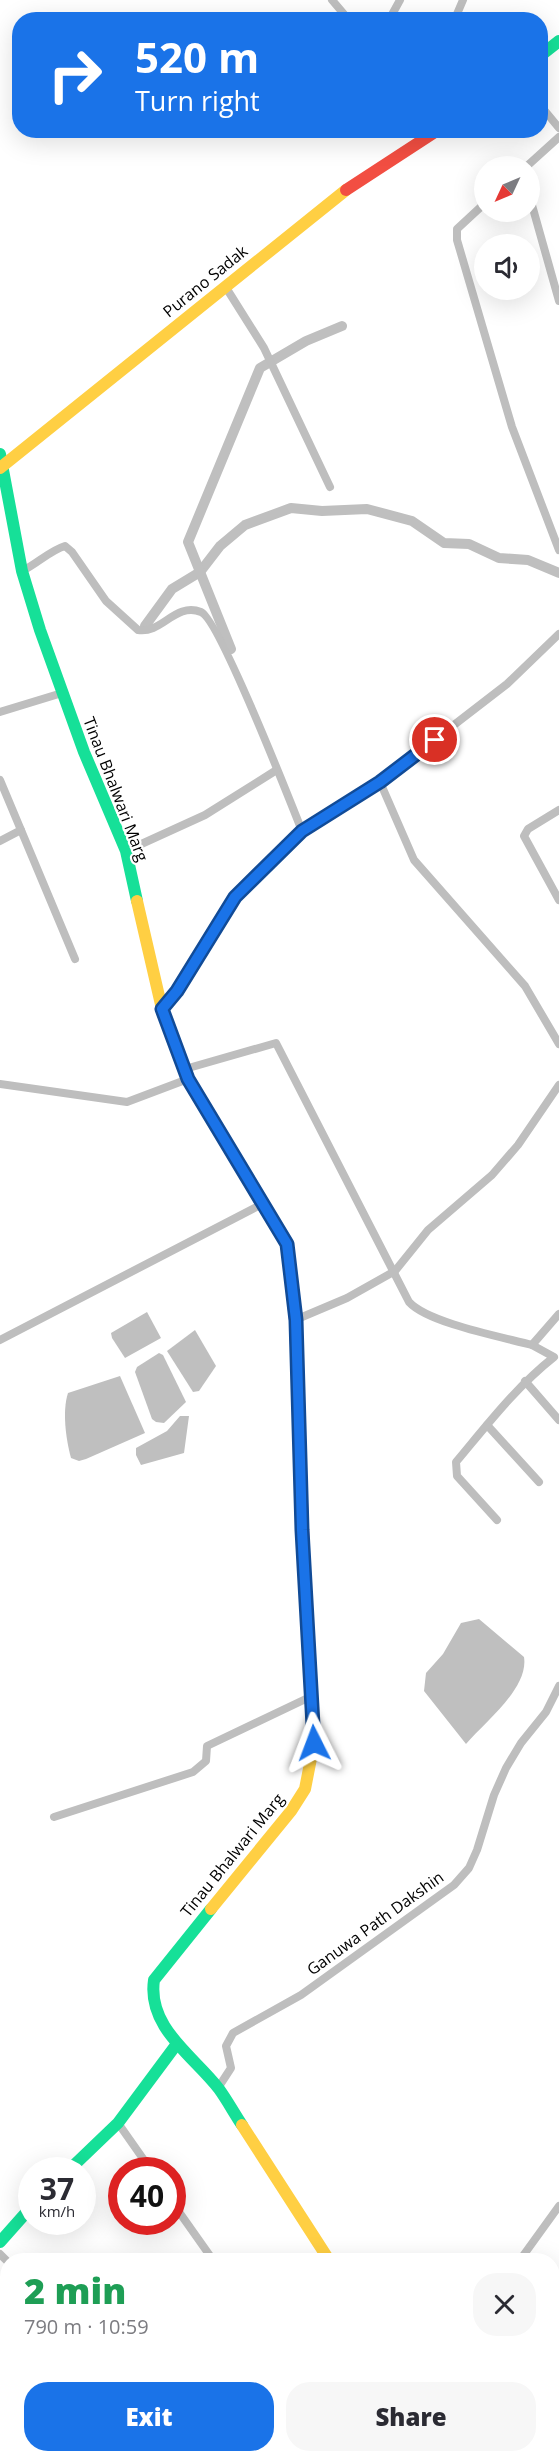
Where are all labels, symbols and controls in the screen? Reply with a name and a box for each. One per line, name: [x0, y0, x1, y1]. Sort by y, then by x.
text: 520 m: [135, 28, 259, 85]
icon: right: [36, 36, 114, 114]
text: Turn right: [135, 82, 260, 119]
north arrow: [474, 156, 540, 222]
map controls: [474, 156, 540, 300]
button: sound: [474, 234, 540, 300]
street label: Purano Sadak: [158, 240, 252, 322]
street label: Tinau Bhalwari Marg: [78, 714, 154, 865]
pin: [409, 714, 460, 765]
icon: arrive: [418, 723, 451, 756]
position arrow: [282, 1711, 346, 1775]
street label: Tinau Bhalwari Marg: [175, 1788, 289, 1921]
street label: Ganuwa Path Dakshin: [302, 1866, 448, 1980]
speed limit sign: 40: [108, 2157, 186, 2235]
text: 37: [40, 2168, 74, 2209]
text: km/h: [39, 2201, 75, 2221]
text: 2 min: [24, 2266, 126, 2315]
button: close: [473, 2273, 536, 2336]
text: 790 m · 10:59: [24, 2313, 149, 2340]
button: Exit: [24, 2382, 274, 2451]
button: Share: [286, 2382, 536, 2451]

